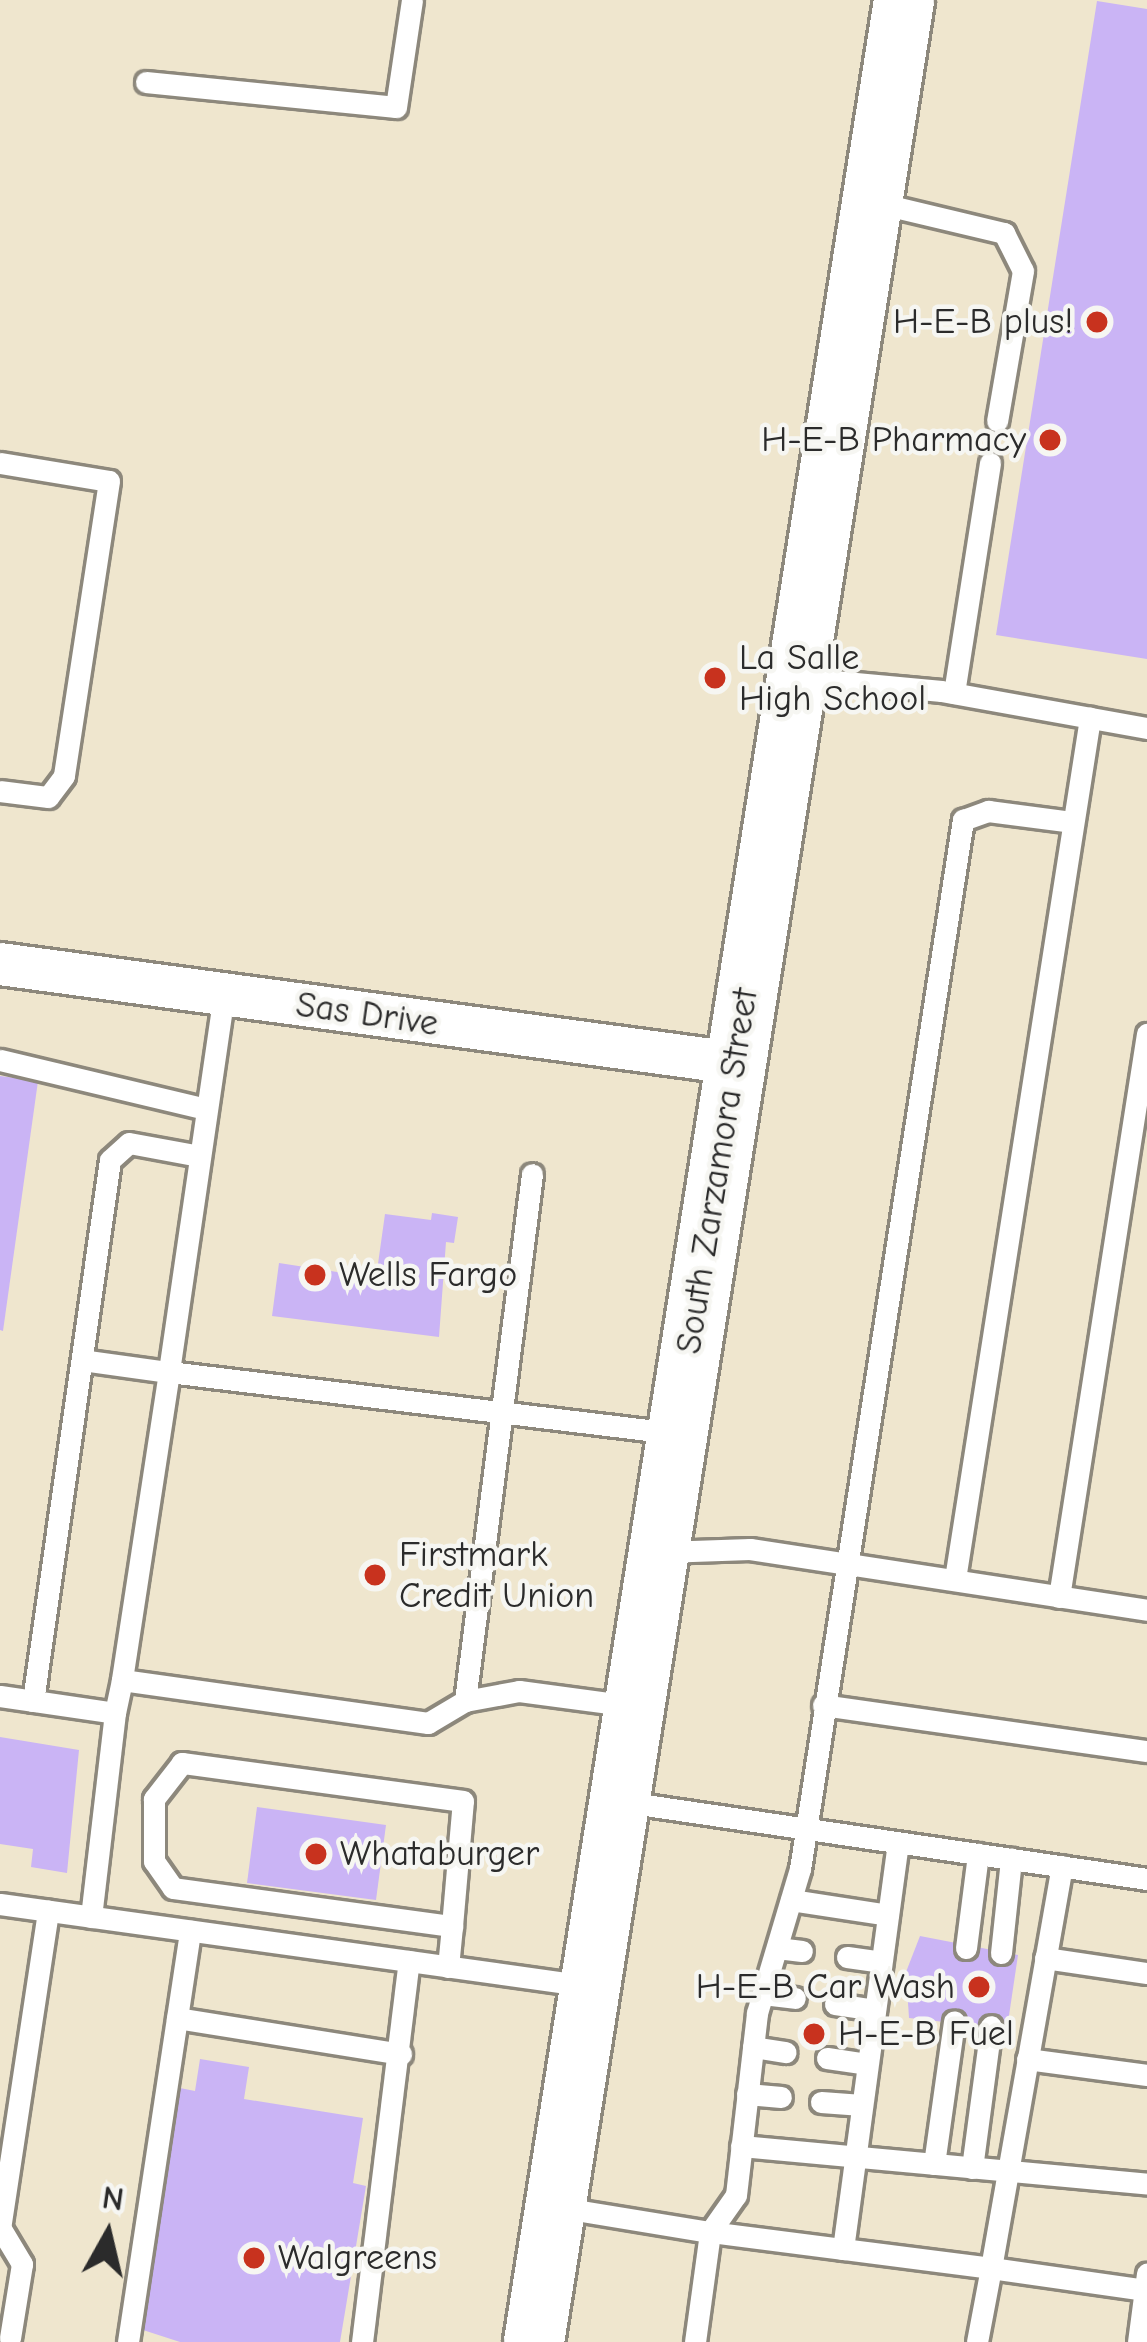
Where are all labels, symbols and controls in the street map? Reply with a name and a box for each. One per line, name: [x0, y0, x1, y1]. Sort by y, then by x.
place label: H-E-B plus!: [893, 300, 1073, 344]
marker: H-E-B plus!: [1084, 309, 1110, 335]
place label: H-E-B Pharmacy: [761, 418, 1026, 462]
marker: H-E-B Pharmacy: [1037, 427, 1063, 453]
place label: La Salle High School: [739, 635, 926, 720]
marker: La Salle High School: [702, 665, 728, 691]
street label: Sas Drive: [293, 983, 441, 1045]
street label: South Zarzamora Street: [667, 985, 767, 1357]
place label: Wells Fargo: [339, 1253, 517, 1297]
marker: Wells Fargo: [302, 1262, 328, 1288]
place label: Firstmark Credit Union: [399, 1532, 594, 1617]
marker: Firstmark Credit Union: [362, 1562, 388, 1588]
place label: Whataburger: [340, 1832, 539, 1876]
marker: Whataburger: [303, 1841, 329, 1867]
place label: H-E-B Car Wash: [696, 1965, 955, 2009]
marker: H-E-B Car Wash: [966, 1974, 992, 2000]
place label: H-E-B Fuel: [838, 2012, 1014, 2056]
marker: H-E-B Fuel: [801, 2021, 827, 2047]
north arrow: [48, 2174, 168, 2294]
text: N: [100, 2178, 126, 2219]
place label: Walgreens: [278, 2236, 437, 2280]
marker: Walgreens: [241, 2245, 267, 2271]

